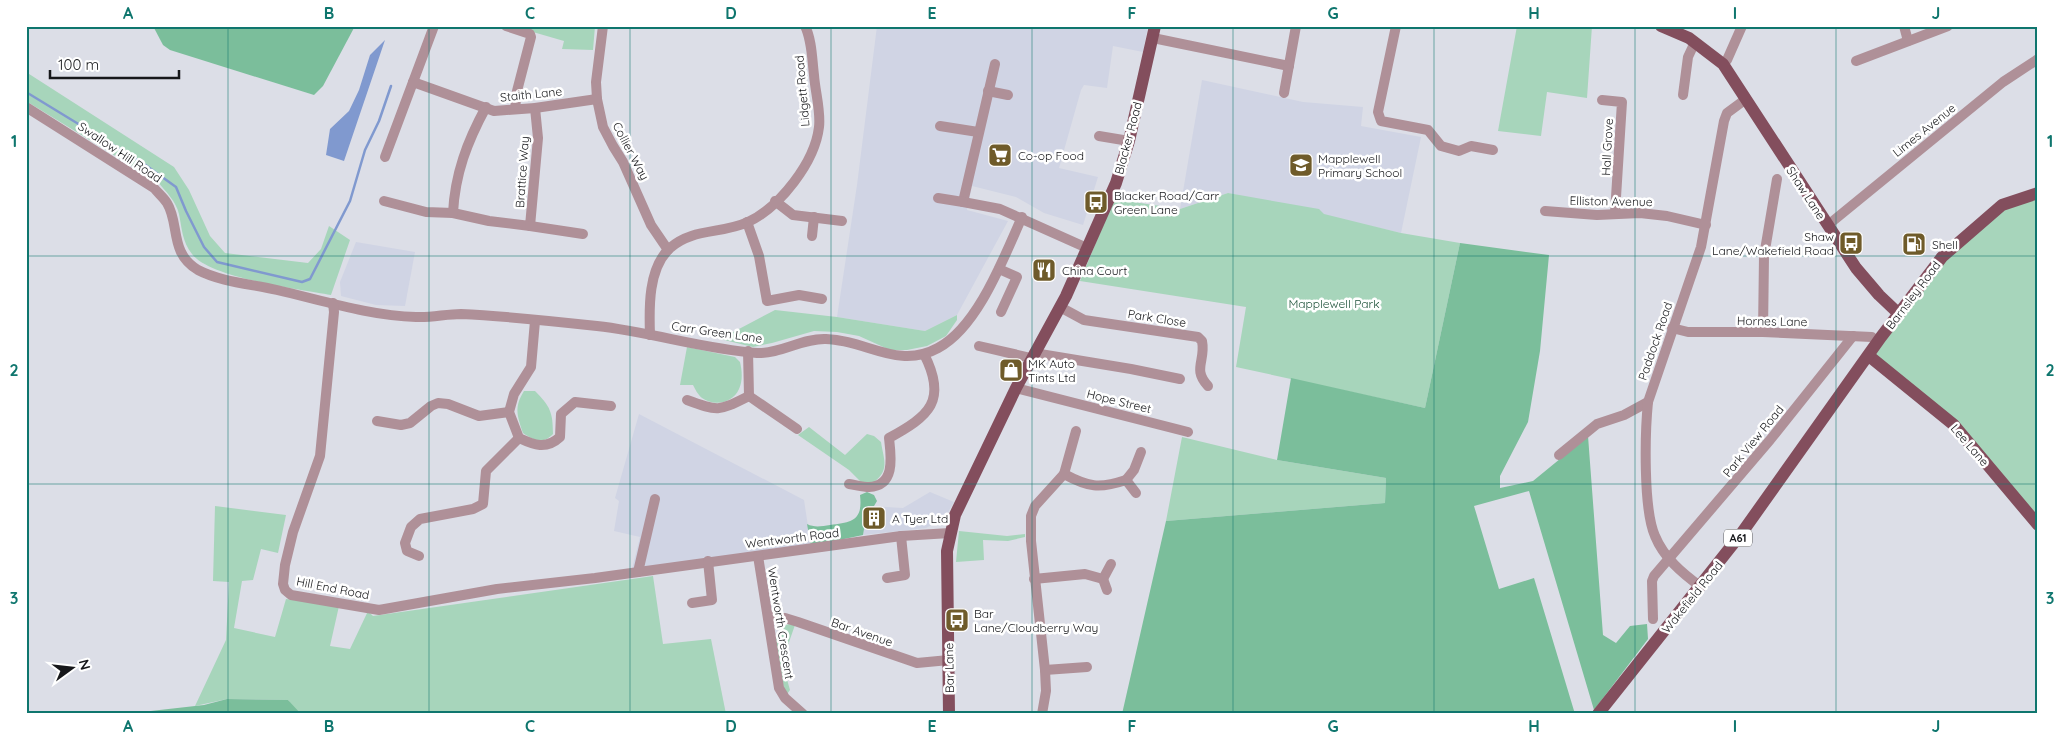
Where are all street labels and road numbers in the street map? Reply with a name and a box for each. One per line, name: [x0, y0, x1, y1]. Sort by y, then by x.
street label: Lidgett Road: [791, 55, 813, 127]
street label: Staith Lane: [499, 83, 563, 105]
street label: Blacker Road: [1111, 100, 1145, 176]
street label: Limes Avenue: [1890, 100, 1959, 160]
street label: Swallow Hill Road: [75, 118, 165, 186]
street label: Hall Grove: [1598, 118, 1616, 176]
street label: Collier Way: [609, 119, 653, 183]
street label: Brattice Way: [512, 136, 532, 208]
street label: Shaw Lane: [1783, 164, 1829, 223]
street label: Elliston Avenue: [1569, 193, 1653, 209]
street label: Barnsley Road: [1882, 258, 1944, 332]
street label: Paddock Road: [1635, 300, 1675, 382]
street label: Park Close: [1127, 306, 1187, 330]
street label: Hornes Lane: [1737, 313, 1808, 329]
street label: Carr Green Lane: [671, 318, 764, 346]
street label: Hope Street: [1085, 386, 1153, 416]
street label: Park View Road: [1719, 402, 1787, 480]
street label: Lee Lane: [1948, 421, 1992, 469]
street label: Wentworth Road: [744, 525, 840, 551]
road number: A61: [1724, 530, 1752, 546]
street label: Wakefield Road: [1658, 558, 1726, 636]
street label: Wentworth Crescent: [765, 566, 797, 680]
street label: Hill End Road: [295, 574, 371, 602]
street label: Bar Avenue: [829, 614, 895, 650]
street label: Bar Lane: [941, 642, 957, 693]

